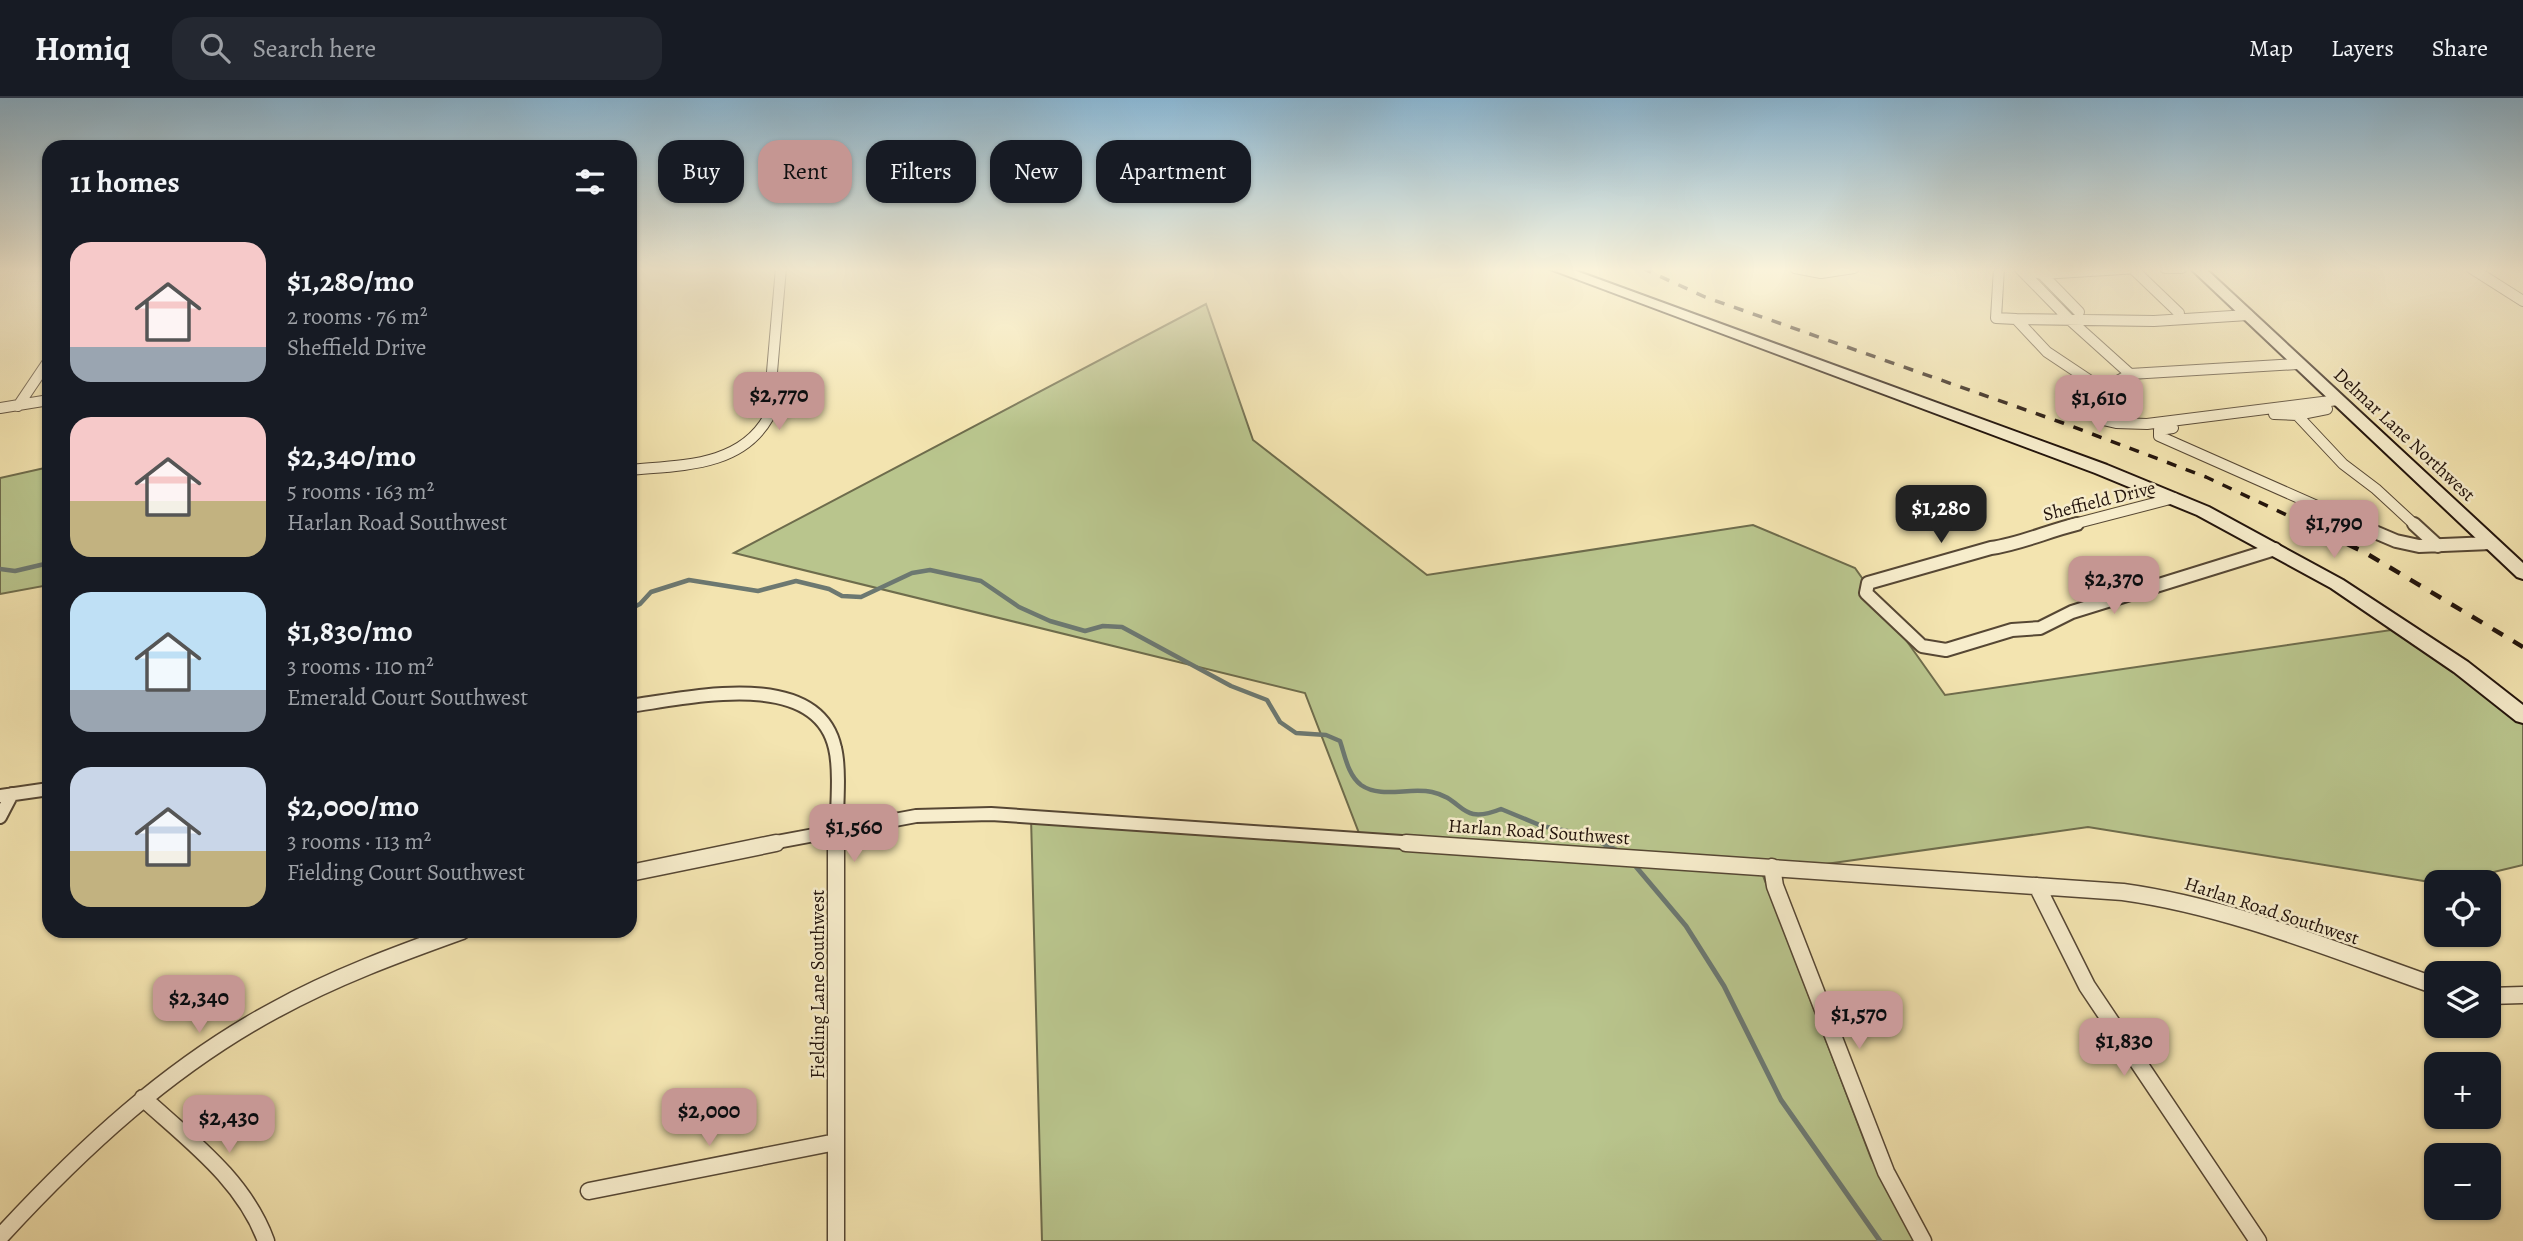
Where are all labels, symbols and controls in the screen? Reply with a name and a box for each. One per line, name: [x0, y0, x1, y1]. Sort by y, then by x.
search box: [172, 17, 662, 80]
text: Homiq: [35, 26, 130, 71]
icon: search: [196, 29, 234, 67]
text: Search here: [252, 31, 376, 66]
text: Map: [2249, 32, 2293, 64]
text: Layers: [2331, 32, 2394, 64]
text: Share: [2432, 32, 2488, 64]
chip: Buy: [658, 140, 744, 203]
chip: Rent: [758, 140, 852, 203]
chip: Filters: [866, 140, 976, 203]
chip: New: [990, 140, 1082, 203]
chip: Apartment: [1096, 140, 1251, 203]
text: 11 homes: [70, 162, 180, 202]
icon: filters: [571, 163, 609, 201]
text: $1,280/mo: [287, 261, 414, 301]
icon: home: [126, 270, 210, 354]
text: 2 rooms · 76 m²: [287, 301, 428, 332]
text: Sheffield Drive: [287, 332, 426, 363]
street label: Delmar Lane Northwest: [2328, 362, 2481, 507]
pin: $2,770: [722, 372, 836, 432]
pin: $1,610: [2042, 376, 2156, 435]
text: $2,770: [749, 379, 809, 410]
text: $1,610: [2071, 382, 2127, 413]
text: $2,340/mo: [287, 436, 416, 476]
icon: home: [126, 445, 210, 529]
street label: Sheffield Drive: [2040, 474, 2158, 528]
text: 5 rooms · 163 m²: [287, 476, 434, 507]
pin: $1,280: [1884, 486, 1998, 545]
text: $1,280: [1912, 492, 1970, 523]
pin: $1,790: [2277, 500, 2391, 560]
text: Harlan Road Southwest: [287, 507, 507, 538]
text: $1,790: [2305, 507, 2363, 538]
pin: $2,370: [2057, 556, 2171, 616]
text: $2,370: [2084, 563, 2144, 594]
text: $1,830/mo: [287, 611, 413, 651]
icon: home: [126, 620, 210, 704]
text: 3 rooms · 110 m²: [287, 651, 434, 682]
text: Emerald Court Southwest: [287, 682, 528, 713]
text: $2,000/mo: [287, 786, 419, 826]
icon: home: [126, 795, 210, 879]
pin: $1,560: [797, 804, 911, 864]
text: $1,560: [825, 811, 883, 842]
street label: Harlan Road Southwest: [1447, 813, 1631, 851]
text: 3 rooms · 113 m²: [287, 826, 431, 857]
text: Fielding Court Southwest: [287, 857, 525, 888]
street label: Harlan Road Southwest: [2181, 870, 2362, 951]
map controls: [2424, 870, 2501, 1220]
button: locate: [2424, 870, 2501, 947]
street label: Fielding Lane Southwest: [805, 889, 831, 1079]
button: layers: [2424, 961, 2501, 1038]
pin: $2,340: [142, 976, 256, 1035]
text: $2,340: [169, 982, 229, 1013]
pin: $1,570: [1802, 992, 1916, 1051]
text: $1,570: [1831, 998, 1887, 1029]
pin: $1,830: [2067, 1018, 2181, 1078]
text: $1,830: [2095, 1025, 2153, 1056]
button: +: [2424, 1052, 2501, 1129]
pin: $2,000: [652, 1088, 766, 1148]
text: $2,000: [678, 1095, 740, 1126]
pin: $2,430: [172, 1096, 286, 1155]
text: $2,430: [199, 1102, 259, 1133]
button: −: [2424, 1143, 2501, 1220]

